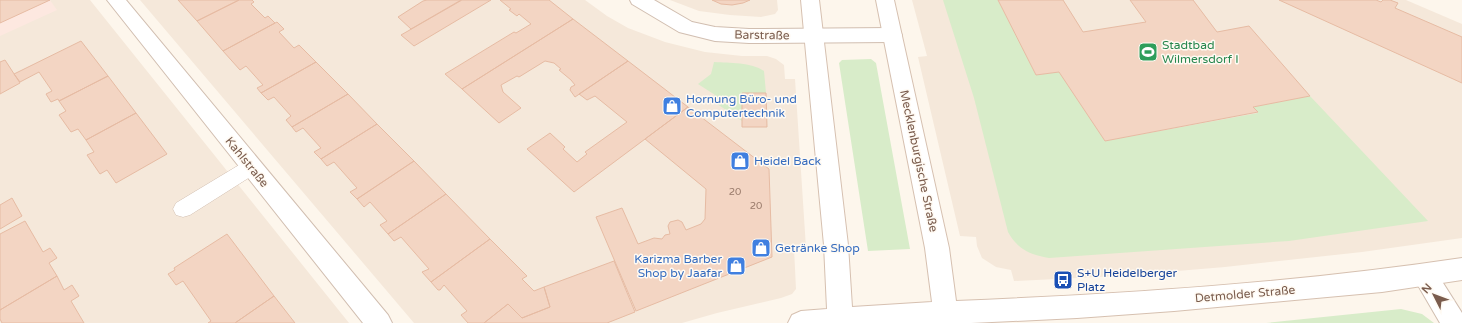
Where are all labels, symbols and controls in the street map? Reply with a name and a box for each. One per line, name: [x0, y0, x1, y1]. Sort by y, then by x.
street label: Barstraße: [734, 28, 790, 42]
place label: Stadtbad Wilmersdorf I: [1162, 38, 1239, 66]
sports icon: Stadtbad Wilmersdorf I: [1137, 41, 1159, 63]
street label: Mecklenburgische Straße: [897, 89, 941, 233]
place label: Hornung Büro- und Computertechnik: [686, 92, 797, 120]
shop icon: Hornung Büro- und Computertechnik: [661, 95, 683, 117]
street label: Kahlstraße: [222, 134, 272, 190]
shop icon: Heidel Back: [729, 150, 751, 172]
place label: Heidel Back: [754, 154, 822, 168]
house number: 20: [729, 186, 741, 198]
house number: 20: [750, 200, 762, 212]
shop icon: Getränke Shop: [750, 237, 772, 259]
place label: Getränke Shop: [775, 241, 860, 255]
place label: Karizma Barber Shop by Jaafar: [634, 252, 722, 280]
shop icon: Karizma Barber Shop by Jaafar: [725, 255, 747, 277]
place label: S+U Heidelberger Platz: [1077, 266, 1178, 294]
bus stop icon: S+U Heidelberger Platz: [1052, 269, 1074, 291]
north arrow: [1414, 275, 1454, 315]
text: N: [1419, 281, 1435, 296]
street label: Detmolder Straße: [1194, 283, 1296, 305]

